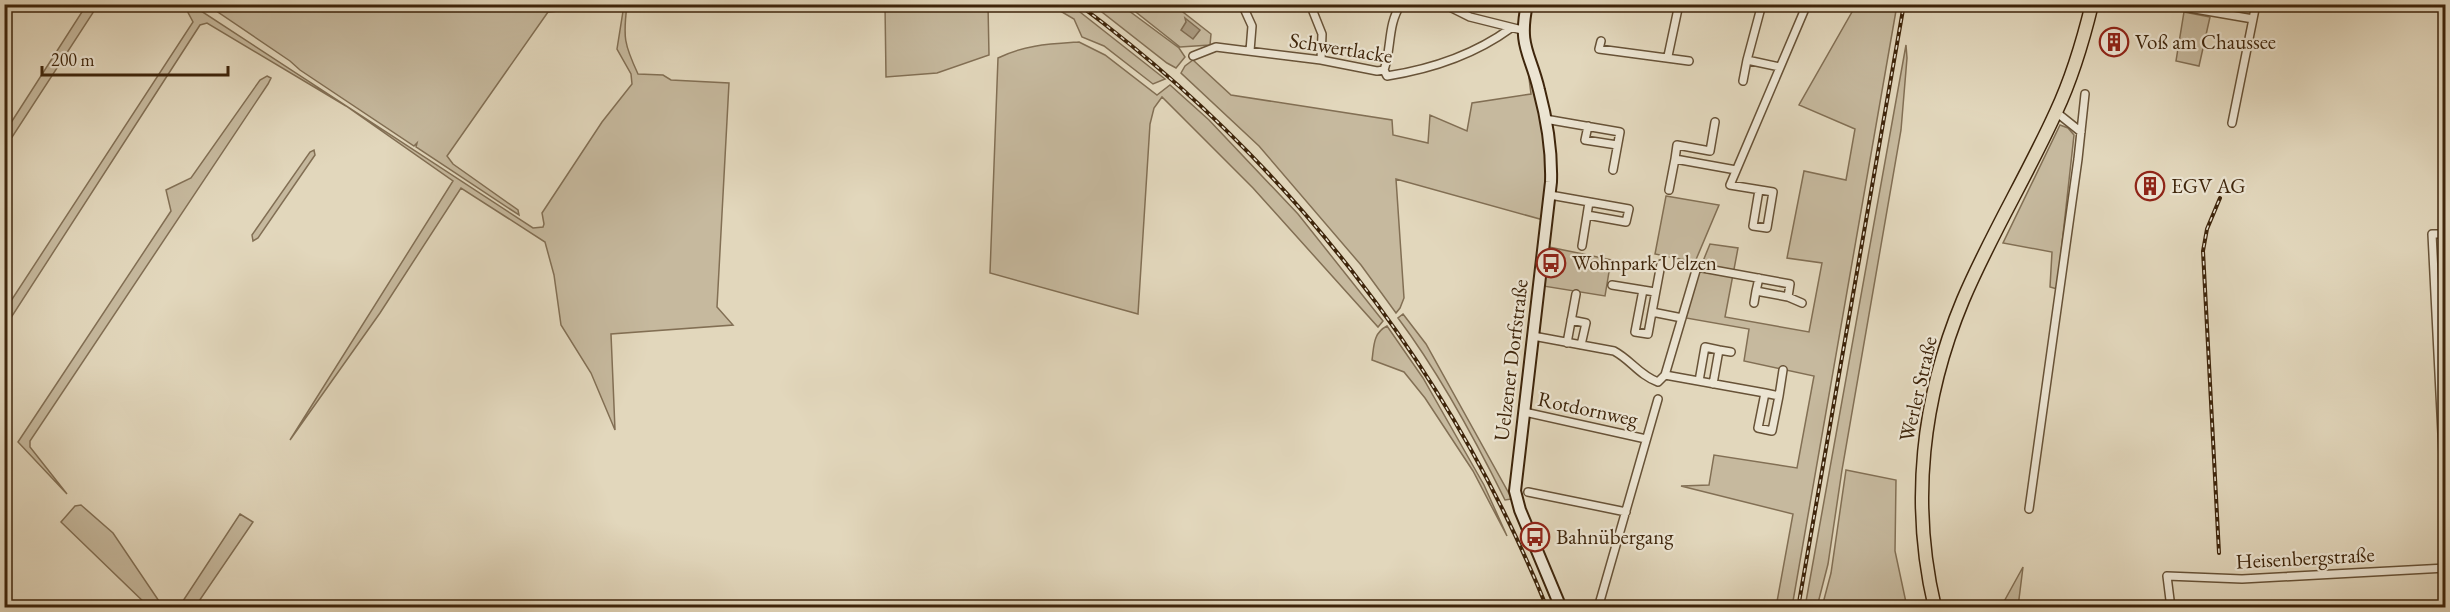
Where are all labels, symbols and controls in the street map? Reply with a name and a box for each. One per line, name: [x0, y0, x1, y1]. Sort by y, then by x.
street label: Schwertlacke: [1287, 26, 1395, 69]
building icon: Voß am Chaussee: [2098, 26, 2130, 58]
place label: Voß am Chaussee: [2135, 28, 2276, 55]
scale bar: [42, 39, 228, 77]
text: 200 m: [51, 48, 95, 71]
building icon: EGV AG: [2134, 170, 2166, 202]
place label: EGV AG: [2171, 172, 2246, 199]
bus stop icon: Wohnpark Uelzen: [1535, 247, 1567, 279]
place label: Wohnpark Uelzen: [1572, 249, 1717, 276]
street label: Uelzener Dorfstraße: [1487, 278, 1534, 442]
street label: Werler Straße: [1892, 334, 1943, 444]
street label: Rotdornweg: [1536, 385, 1642, 432]
bus stop icon: Bahnübergang: [1519, 521, 1551, 553]
place label: Bahnübergang: [1556, 523, 1674, 550]
street label: Heisenbergstraße: [2235, 540, 2375, 575]

